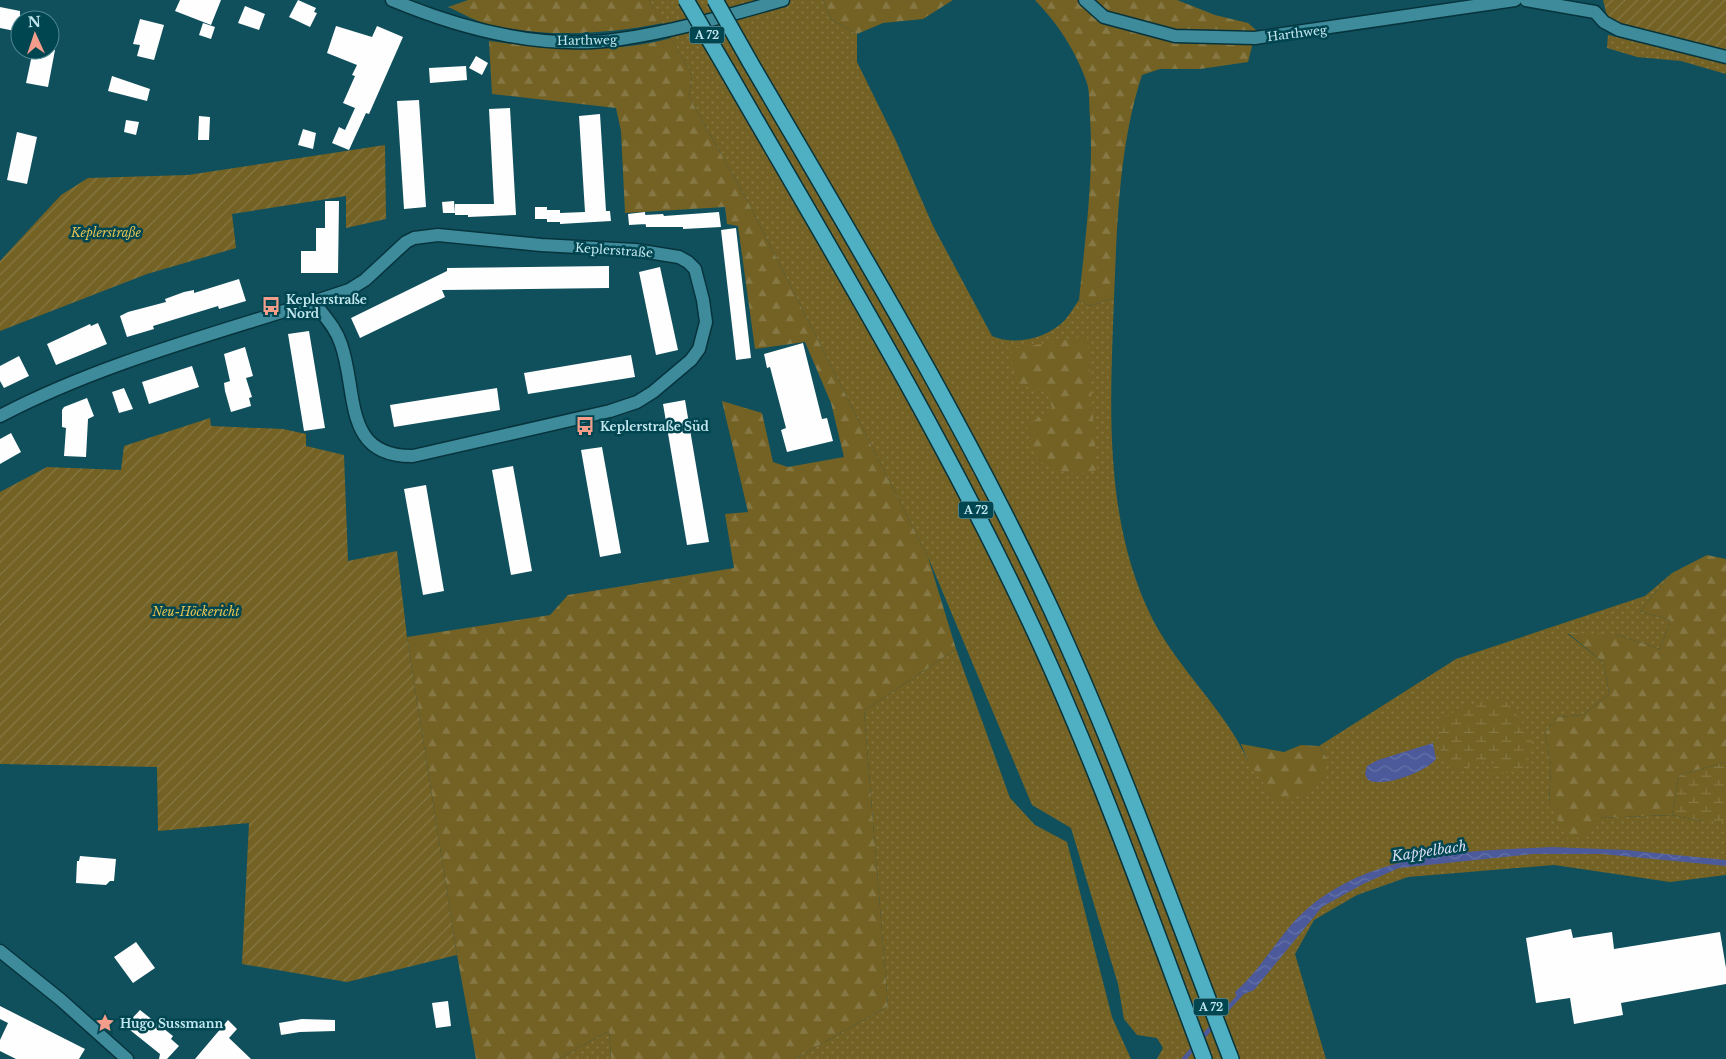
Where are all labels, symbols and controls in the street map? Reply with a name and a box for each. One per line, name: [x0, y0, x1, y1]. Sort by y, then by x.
north arrow: [10, 10, 60, 60]
text: N: [27, 13, 41, 31]
street label: Harthweg: [1266, 22, 1329, 44]
road number: A 72: [690, 26, 724, 44]
street label: Harthweg: [557, 32, 618, 48]
park label: Keplerstraße: [70, 225, 142, 240]
street label: Keplerstraße: [575, 240, 654, 260]
place label: Keplerstraße Nord: [286, 292, 367, 321]
bus stop icon: Keplerstraße Nord: [260, 295, 282, 317]
bus stop icon: Keplerstraße Süd: [574, 415, 596, 437]
place label: Keplerstraße Süd: [600, 419, 709, 434]
road number: A 72: [958, 502, 994, 518]
park label: Neu-Höckericht: [151, 604, 240, 619]
water label: Kappelbach: [1389, 837, 1468, 865]
road number: A 72: [1194, 999, 1228, 1016]
place icon: Hugo Sussmann: [94, 1012, 116, 1034]
place label: Hugo Sussmann: [120, 1016, 223, 1031]

